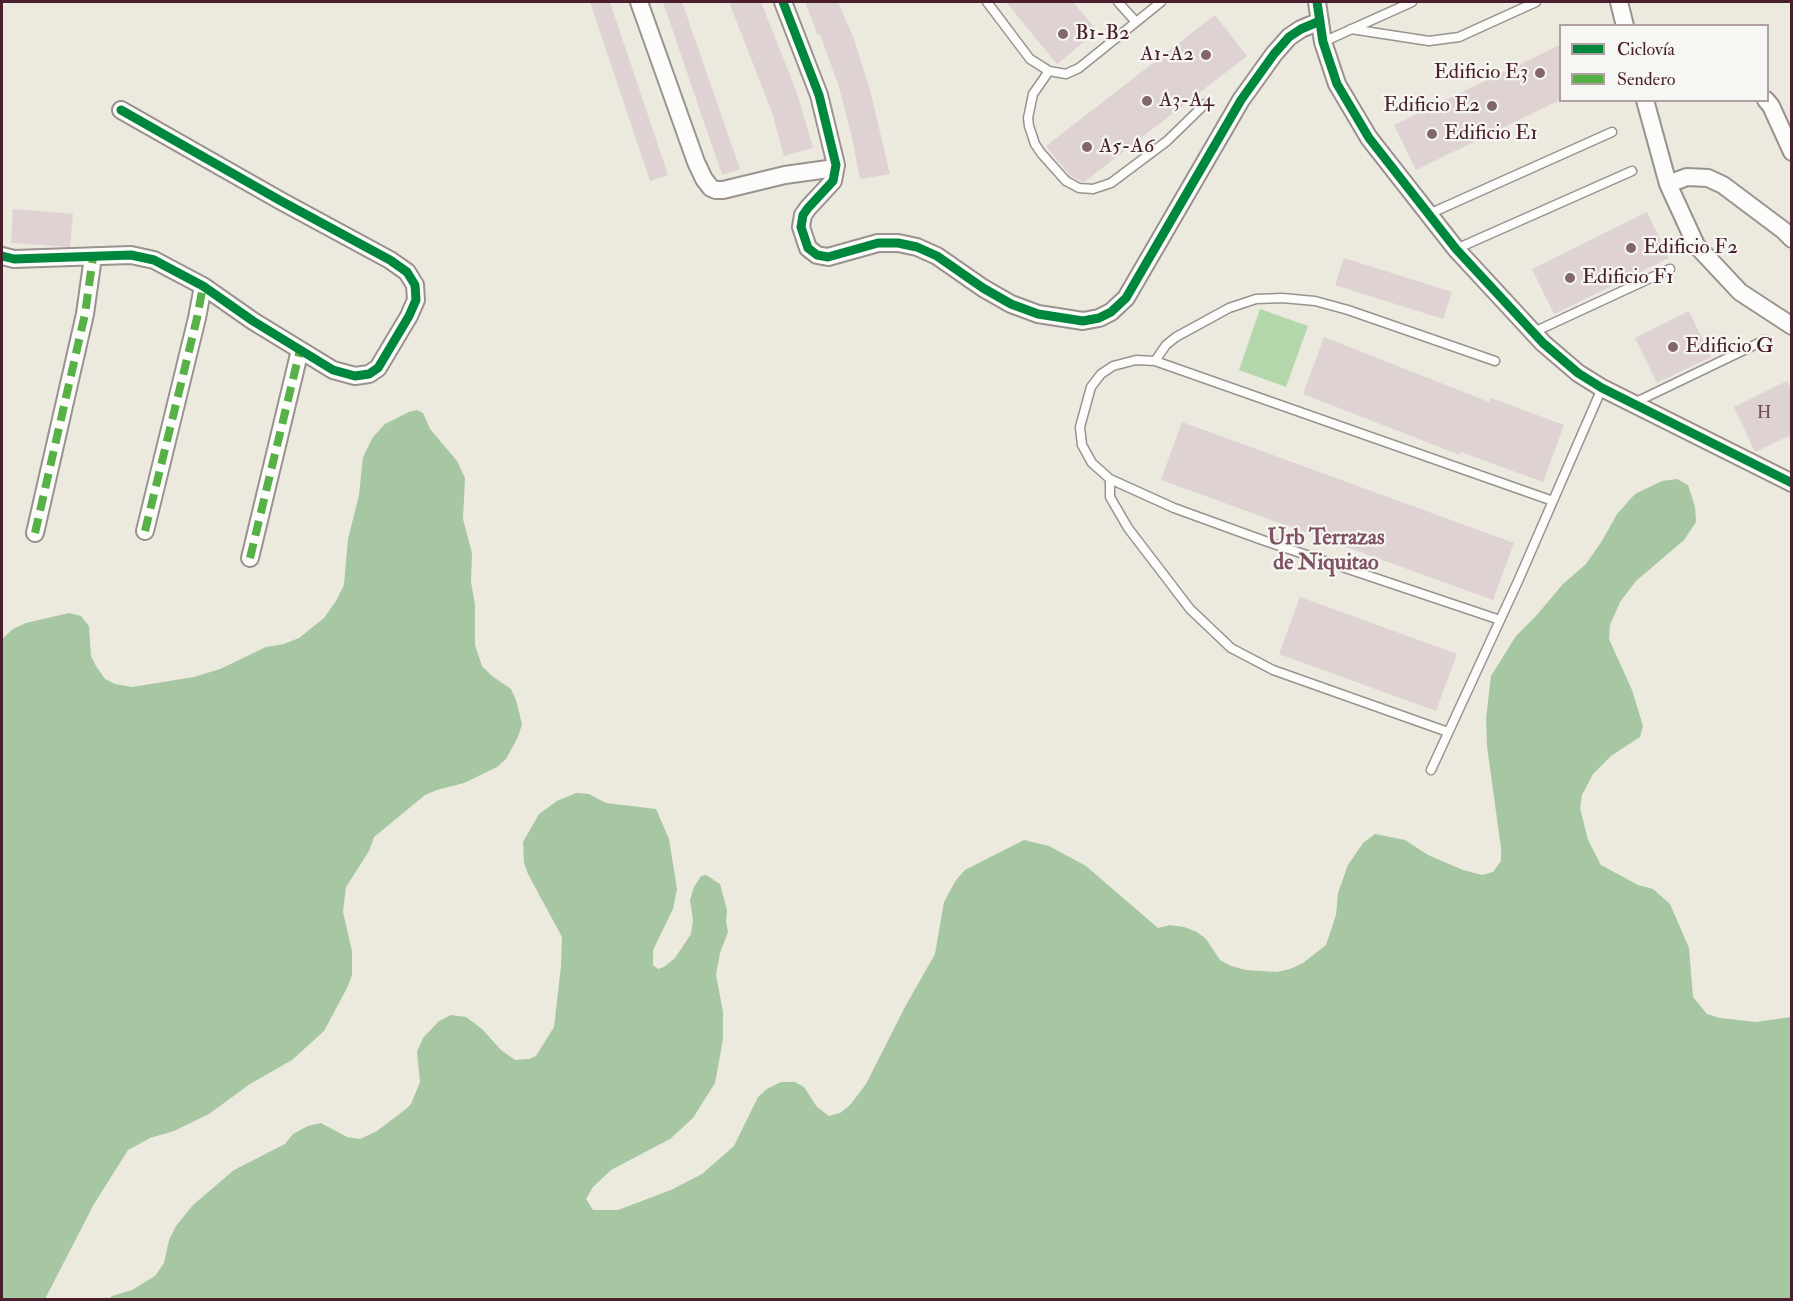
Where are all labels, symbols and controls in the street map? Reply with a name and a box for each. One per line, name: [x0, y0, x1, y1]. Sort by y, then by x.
place label: B1-B2: [1075, 21, 1130, 47]
legend: [1559, 24, 1769, 102]
marker: B1-B2: [1056, 27, 1070, 41]
text: Ciclovía: [1617, 38, 1675, 61]
place label: A1-A2: [1140, 42, 1194, 68]
marker: A1-A2: [1199, 48, 1213, 62]
place label: Edificio E3: [1434, 60, 1528, 86]
marker: Edificio E3: [1533, 66, 1547, 80]
text: Sendero: [1617, 68, 1675, 91]
place label: A3-A4: [1159, 88, 1214, 114]
place label: Edificio E2: [1383, 93, 1480, 119]
marker: A3-A4: [1140, 94, 1154, 108]
marker: Edificio E2: [1485, 99, 1499, 113]
place label: Edificio E1: [1444, 121, 1538, 147]
marker: Edificio E1: [1425, 127, 1439, 141]
place label: A5-A6: [1099, 134, 1154, 160]
marker: A5-A6: [1080, 140, 1094, 154]
place label: Edificio F2: [1643, 235, 1738, 261]
marker: Edificio F2: [1624, 241, 1638, 255]
place label: Edificio F1: [1582, 265, 1674, 291]
marker: Edificio F1: [1563, 271, 1577, 285]
place label: Edificio G: [1685, 334, 1774, 360]
marker: Edificio G: [1666, 340, 1680, 354]
house number: H: [1757, 403, 1771, 425]
district label: Urb Terrazas de Niquitao: [1268, 526, 1384, 578]

